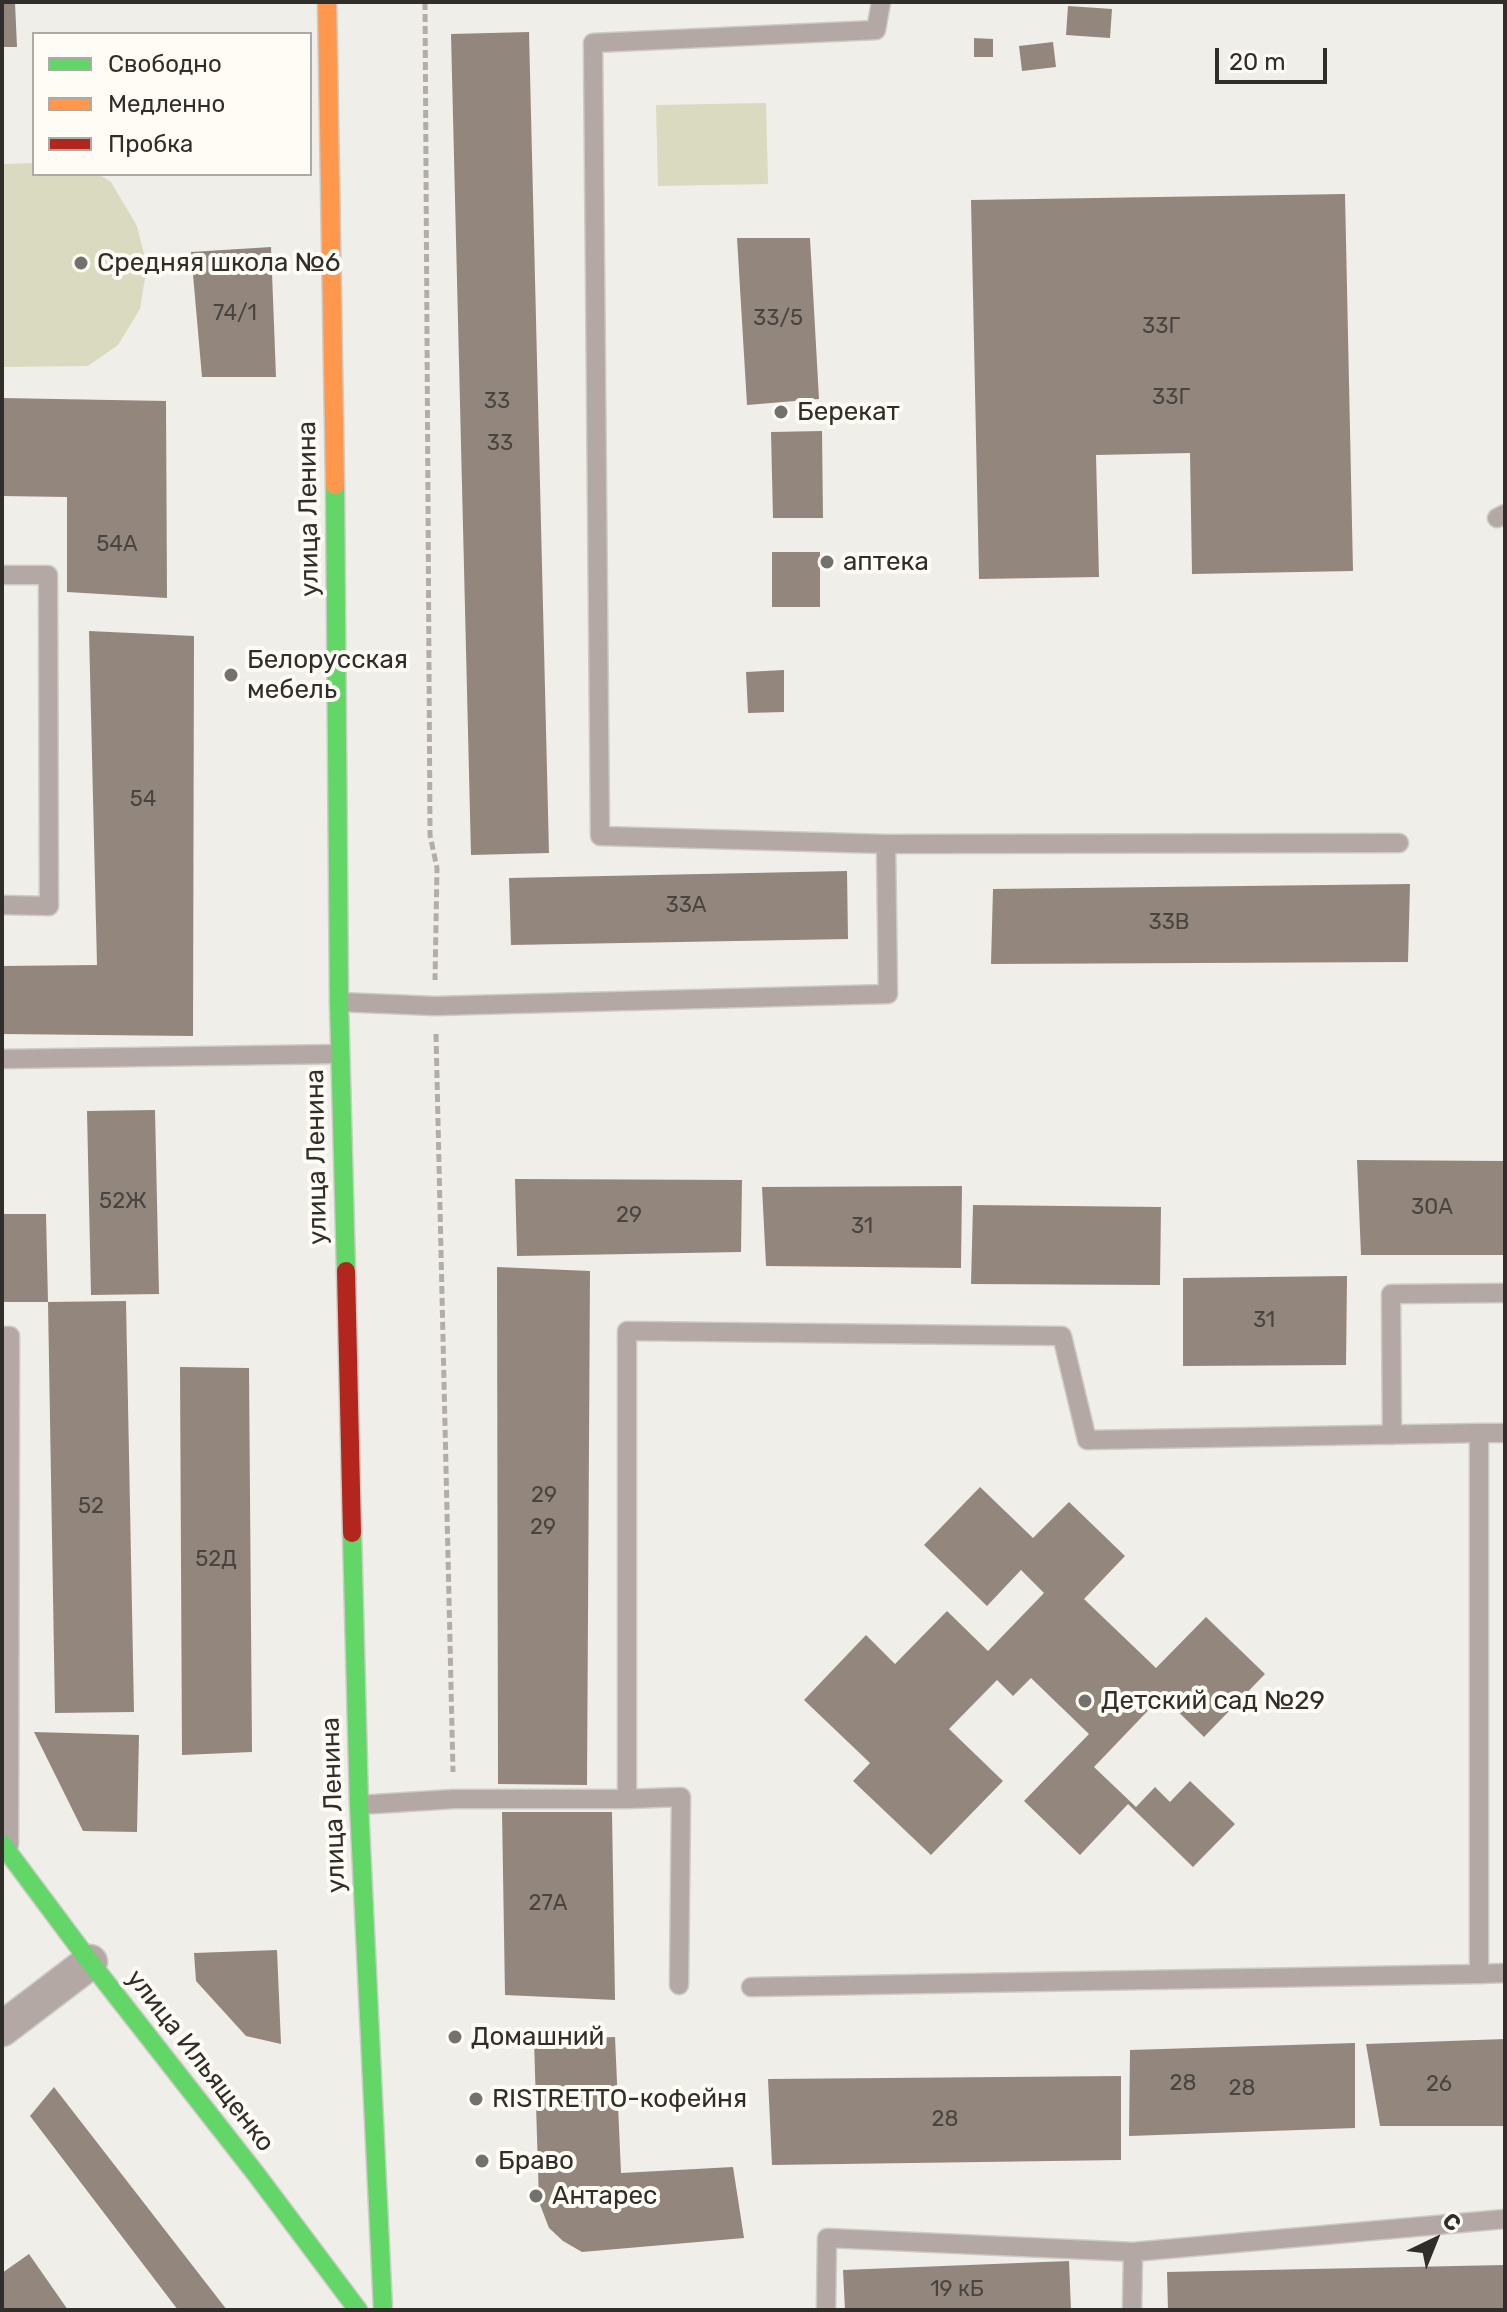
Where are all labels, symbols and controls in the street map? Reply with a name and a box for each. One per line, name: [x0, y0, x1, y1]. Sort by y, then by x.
legend: [32, 32, 312, 176]
scale bar: [1219, 32, 1331, 82]
text: 20 m: [1229, 48, 1286, 76]
text: Свободно: [108, 50, 222, 78]
text: Медленно: [108, 90, 225, 118]
text: Пробка: [108, 130, 193, 158]
place label: Средняя школа №6: [97, 247, 341, 279]
marker: Средняя школа №6: [72, 254, 90, 272]
house number: 74/1: [213, 301, 257, 327]
house number: 33/5: [753, 306, 803, 332]
house number: 33Г: [1142, 314, 1180, 340]
house number: 33Г: [1152, 385, 1190, 411]
house number: 33: [484, 389, 510, 415]
place label: Берекат: [797, 396, 900, 428]
marker: Берекат: [772, 403, 790, 421]
street label: улица Ленина: [292, 421, 326, 597]
house number: 33: [487, 431, 513, 457]
house number: 54А: [96, 532, 138, 558]
place label: аптека: [843, 546, 929, 578]
marker: аптека: [818, 553, 836, 571]
place label: Белорусская мебель: [247, 644, 408, 706]
marker: Белорусская мебель: [222, 666, 240, 684]
house number: 54: [130, 787, 156, 813]
house number: 33А: [665, 893, 707, 919]
house number: 33В: [1148, 910, 1190, 936]
street label: улица Ленина: [300, 1069, 334, 1245]
house number: 52Ж: [99, 1189, 147, 1215]
house number: 30А: [1411, 1195, 1453, 1221]
house number: 29: [616, 1203, 642, 1229]
house number: 31: [851, 1214, 873, 1240]
house number: 31: [1253, 1308, 1275, 1334]
house number: 29: [531, 1483, 557, 1509]
house number: 52: [78, 1494, 104, 1520]
house number: 29: [530, 1515, 556, 1541]
house number: 52Д: [195, 1547, 237, 1573]
place label: Детский сад №29: [1101, 1685, 1325, 1717]
marker: Детский сад №29: [1076, 1692, 1094, 1710]
street label: улица Ленина: [315, 1717, 353, 1893]
house number: 27А: [529, 1891, 567, 1917]
street label: улица Ильященко: [119, 1964, 281, 2158]
place label: Домашний: [471, 2021, 604, 2053]
marker: Домашний: [446, 2028, 464, 2046]
house number: 28: [1170, 2071, 1196, 2097]
house number: 26: [1426, 2072, 1452, 2098]
house number: 28: [1229, 2076, 1255, 2102]
place label: RISTRETTO-кофейня: [492, 2083, 747, 2115]
marker: RISTRETTO-кофейня: [467, 2090, 485, 2108]
house number: 28: [932, 2107, 958, 2133]
place label: Браво: [498, 2145, 574, 2177]
marker: Браво: [473, 2152, 491, 2170]
place label: Антарес: [552, 2180, 657, 2212]
marker: Антарес: [527, 2187, 545, 2205]
north arrow: [1395, 2200, 1475, 2280]
text: С: [1437, 2207, 1467, 2237]
house number: 19 кБ: [930, 2277, 984, 2303]

